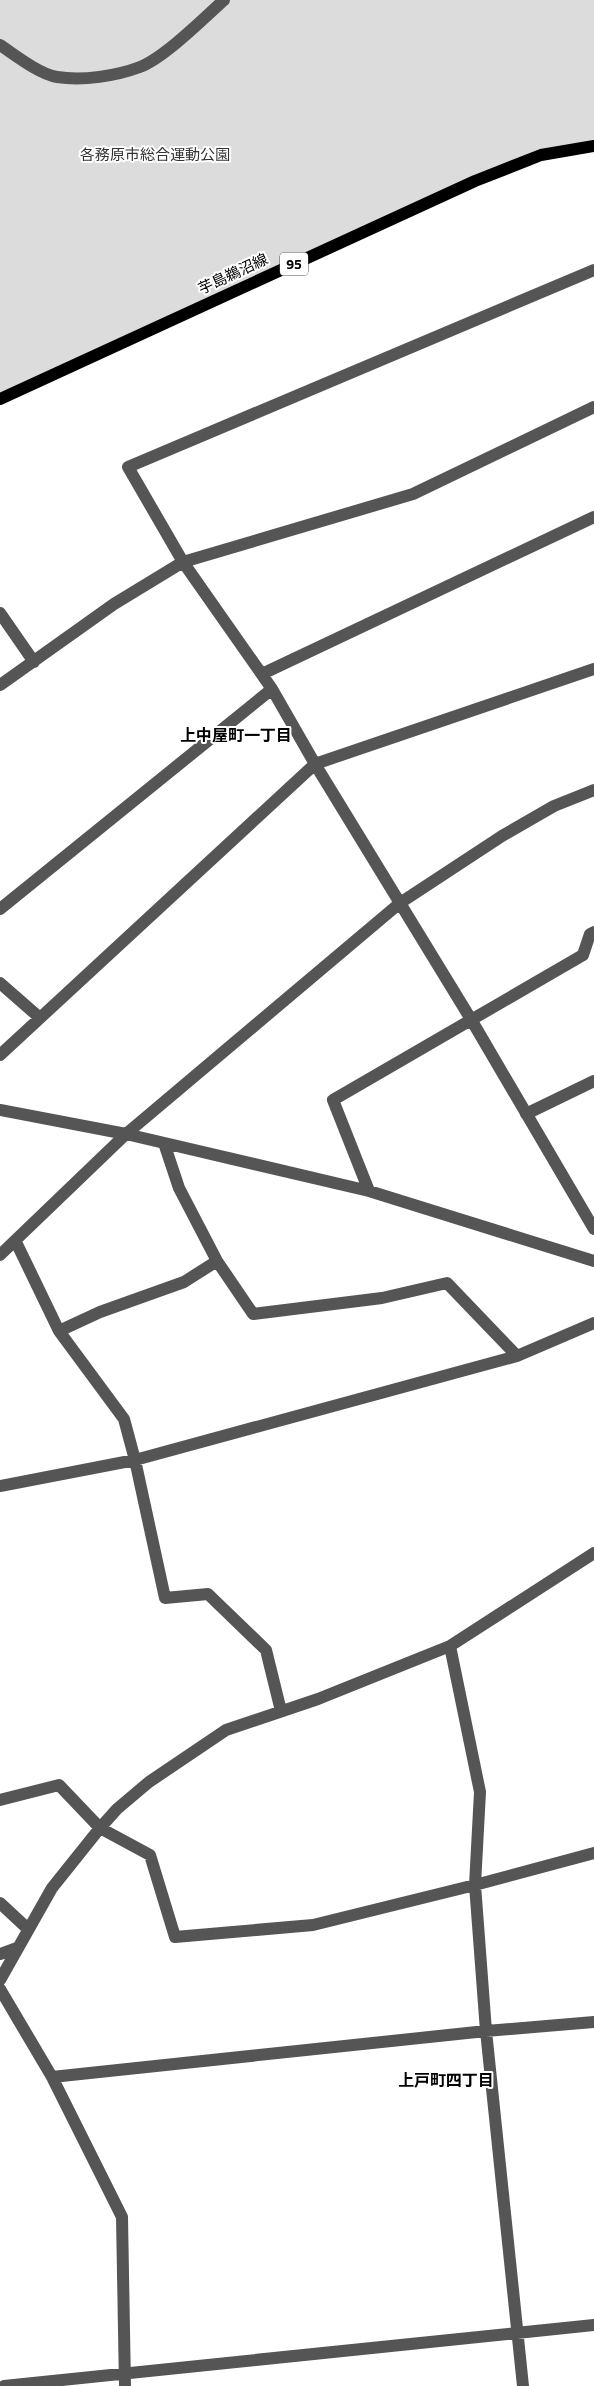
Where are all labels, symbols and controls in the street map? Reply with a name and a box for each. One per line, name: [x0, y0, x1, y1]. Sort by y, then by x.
park label: 各務原市総合運動公園: [80, 143, 230, 166]
street label: 芋島鵜沼線: [194, 247, 272, 300]
road number: 95: [280, 252, 308, 276]
district label: 上中屋町一丁目: [180, 723, 292, 747]
district label: 上戸町四丁目: [398, 2068, 494, 2092]

